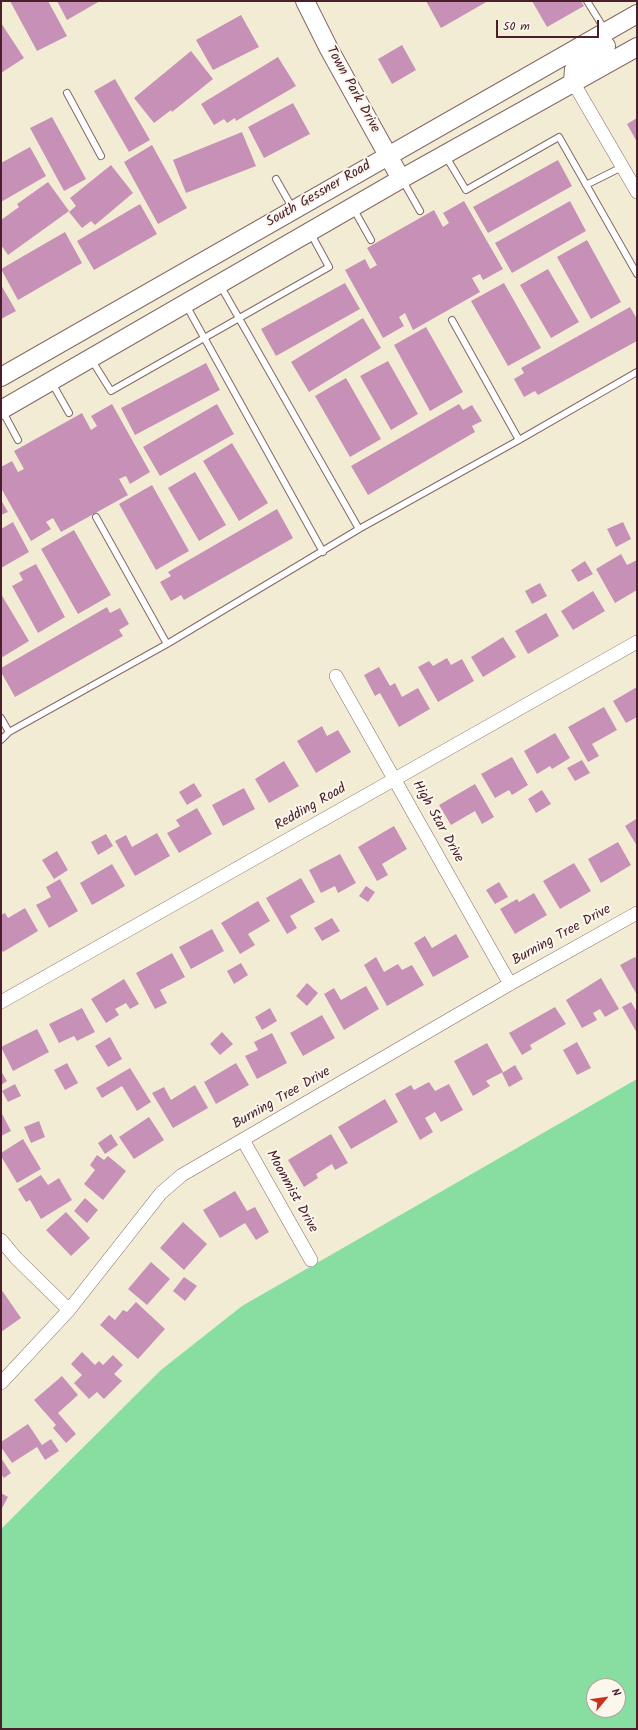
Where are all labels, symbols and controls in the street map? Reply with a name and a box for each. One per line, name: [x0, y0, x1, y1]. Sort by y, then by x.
scale bar: [498, 12, 601, 38]
text: 50 m: [503, 17, 530, 36]
street label: Town Park Drive: [321, 44, 383, 136]
street label: South Gessner Road: [264, 158, 374, 232]
street label: High Star Drive: [408, 778, 466, 866]
street label: Redding Road: [272, 781, 350, 835]
street label: Burning Tree Drive: [510, 902, 614, 970]
street label: Burning Tree Drive: [230, 1064, 334, 1134]
street label: Moonmist Drive: [261, 1148, 321, 1236]
north arrow: [586, 1678, 626, 1718]
text: N: [606, 1685, 625, 1700]

